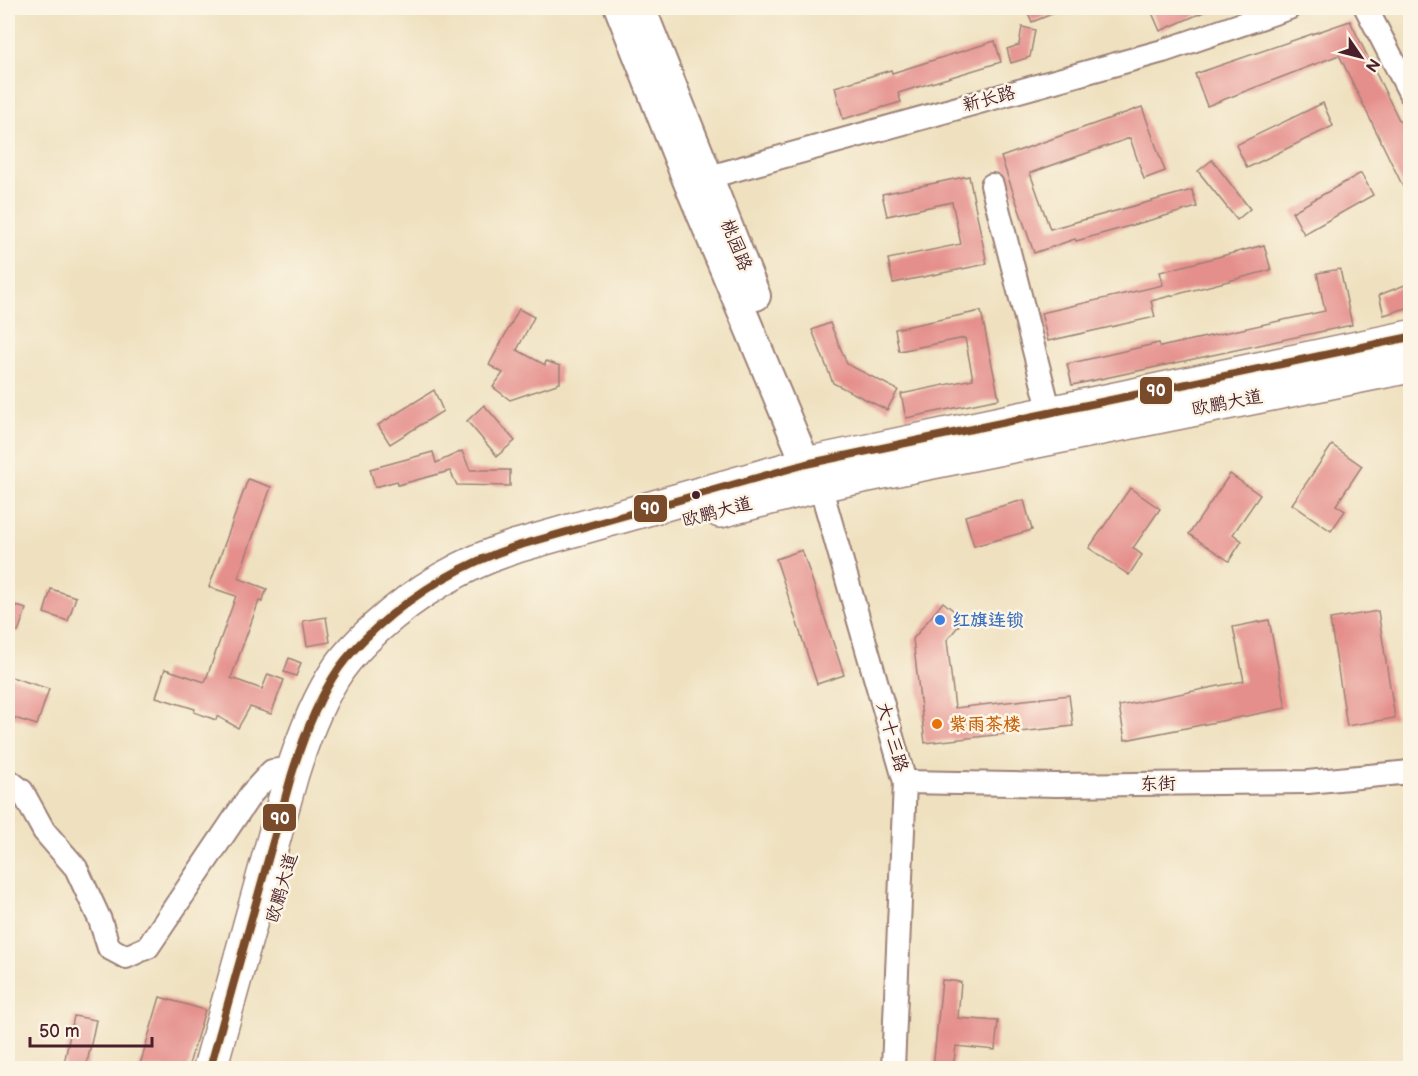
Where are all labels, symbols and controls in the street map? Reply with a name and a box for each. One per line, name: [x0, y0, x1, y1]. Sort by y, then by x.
north arrow: [1331, 27, 1391, 87]
text: N: [1361, 54, 1383, 75]
street label: 新长路: [960, 82, 1018, 116]
street label: 桃园路: [716, 216, 756, 274]
line badge: 90: [1139, 376, 1173, 405]
text: 90: [1146, 382, 1166, 401]
street label: 欧鹏大道: [1190, 386, 1264, 420]
unlabelled marker: [690, 489, 702, 501]
street label: 欧鹏大道: [680, 493, 754, 531]
line badge: 90: [633, 494, 668, 523]
text: 90: [640, 500, 660, 519]
place label: 红旗连锁: [952, 610, 1024, 631]
marker: 红旗连锁: [933, 613, 947, 627]
street label: 大十三路: [872, 700, 912, 774]
place label: 紫雨茶楼: [949, 714, 1021, 735]
marker: 紫雨茶楼: [930, 717, 944, 731]
street label: 东街: [1140, 773, 1176, 795]
line badge: 90: [262, 803, 297, 832]
text: 90: [270, 810, 290, 829]
street label: 欧鹏大道: [262, 851, 302, 925]
scale bar: [30, 1010, 152, 1048]
text: 50 m: [39, 1021, 80, 1042]

